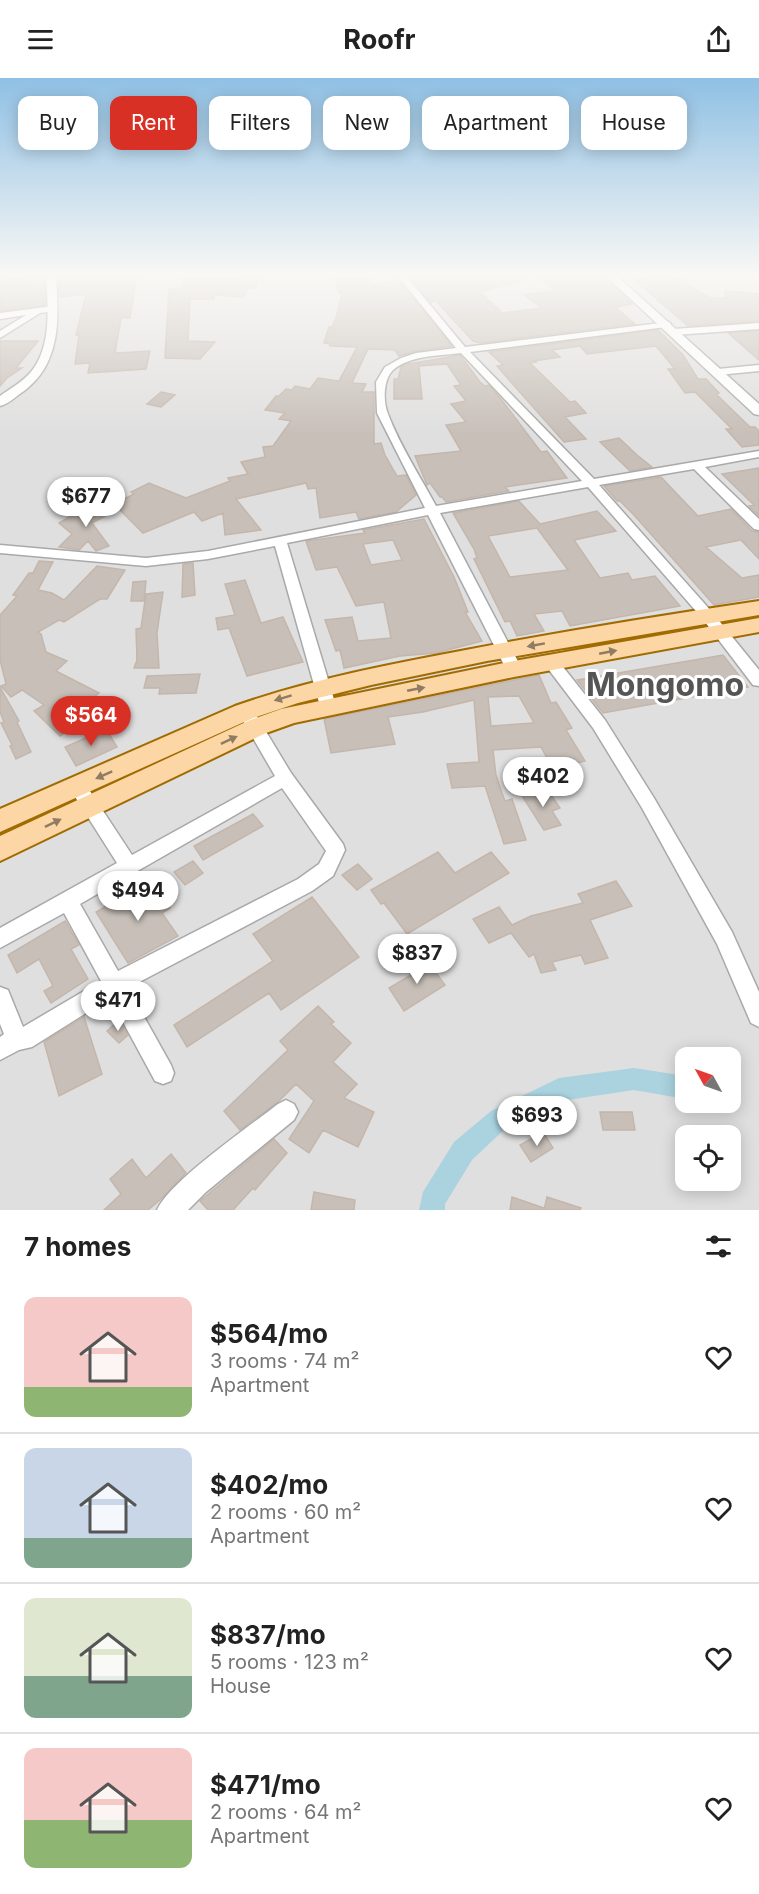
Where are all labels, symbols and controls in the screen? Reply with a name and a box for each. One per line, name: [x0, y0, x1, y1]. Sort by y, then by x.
icon: menu: [24, 23, 57, 56]
text: Roofr: [343, 23, 416, 56]
icon: share: [702, 23, 735, 56]
chip: Buy: [18, 96, 98, 150]
chip: Rent: [110, 96, 197, 150]
chip: Filters: [209, 96, 311, 150]
chip: New: [323, 96, 410, 150]
chip: Apartment: [422, 96, 569, 150]
chip: House: [581, 96, 687, 150]
pin: $677: [50, 477, 122, 528]
text: $677: [61, 484, 111, 508]
one-way arrow: [526, 640, 545, 649]
one-way arrow: [598, 647, 617, 656]
district label: Mongomo: [586, 665, 744, 704]
one-way arrow: [407, 683, 425, 693]
one-way arrow: [274, 694, 292, 703]
pin: $564: [55, 696, 127, 747]
text: $564: [65, 703, 117, 727]
one-way arrow: [220, 736, 237, 745]
pin: $402: [507, 757, 579, 808]
text: $402: [517, 764, 569, 788]
one-way arrow: [95, 770, 113, 780]
one-way arrow: [44, 819, 61, 828]
pin: $494: [102, 871, 174, 922]
text: $494: [111, 878, 165, 902]
pin: $837: [381, 934, 453, 985]
text: $837: [392, 941, 442, 965]
pin: $471: [82, 981, 154, 1032]
text: $471: [95, 988, 141, 1012]
north arrow: [675, 1047, 741, 1113]
map controls: [675, 1047, 741, 1191]
pin: $693: [501, 1096, 573, 1147]
text: $693: [511, 1103, 563, 1127]
button: locate: [675, 1125, 741, 1191]
icon: filters: [702, 1230, 735, 1263]
text: 7 homes: [24, 1231, 131, 1262]
text: $564/mo: [210, 1318, 328, 1349]
icon: home: [72, 1321, 144, 1393]
icon: heart: [702, 1341, 735, 1374]
text: 3 rooms · 74 m²: [210, 1349, 359, 1373]
text: Apartment: [210, 1373, 309, 1397]
text: $402/mo: [210, 1469, 328, 1500]
icon: home: [72, 1472, 144, 1544]
icon: heart: [702, 1492, 735, 1525]
text: 2 rooms · 60 m²: [210, 1500, 361, 1524]
text: Apartment: [210, 1524, 309, 1548]
text: $837/mo: [210, 1619, 326, 1650]
icon: home: [72, 1622, 144, 1694]
icon: heart: [702, 1642, 735, 1675]
text: 5 rooms · 123 m²: [210, 1650, 369, 1674]
text: House: [210, 1674, 271, 1698]
text: $471/mo: [210, 1769, 321, 1800]
icon: home: [72, 1772, 144, 1844]
icon: heart: [702, 1792, 735, 1825]
text: 2 rooms · 64 m²: [210, 1800, 361, 1824]
text: Apartment: [210, 1824, 309, 1848]

